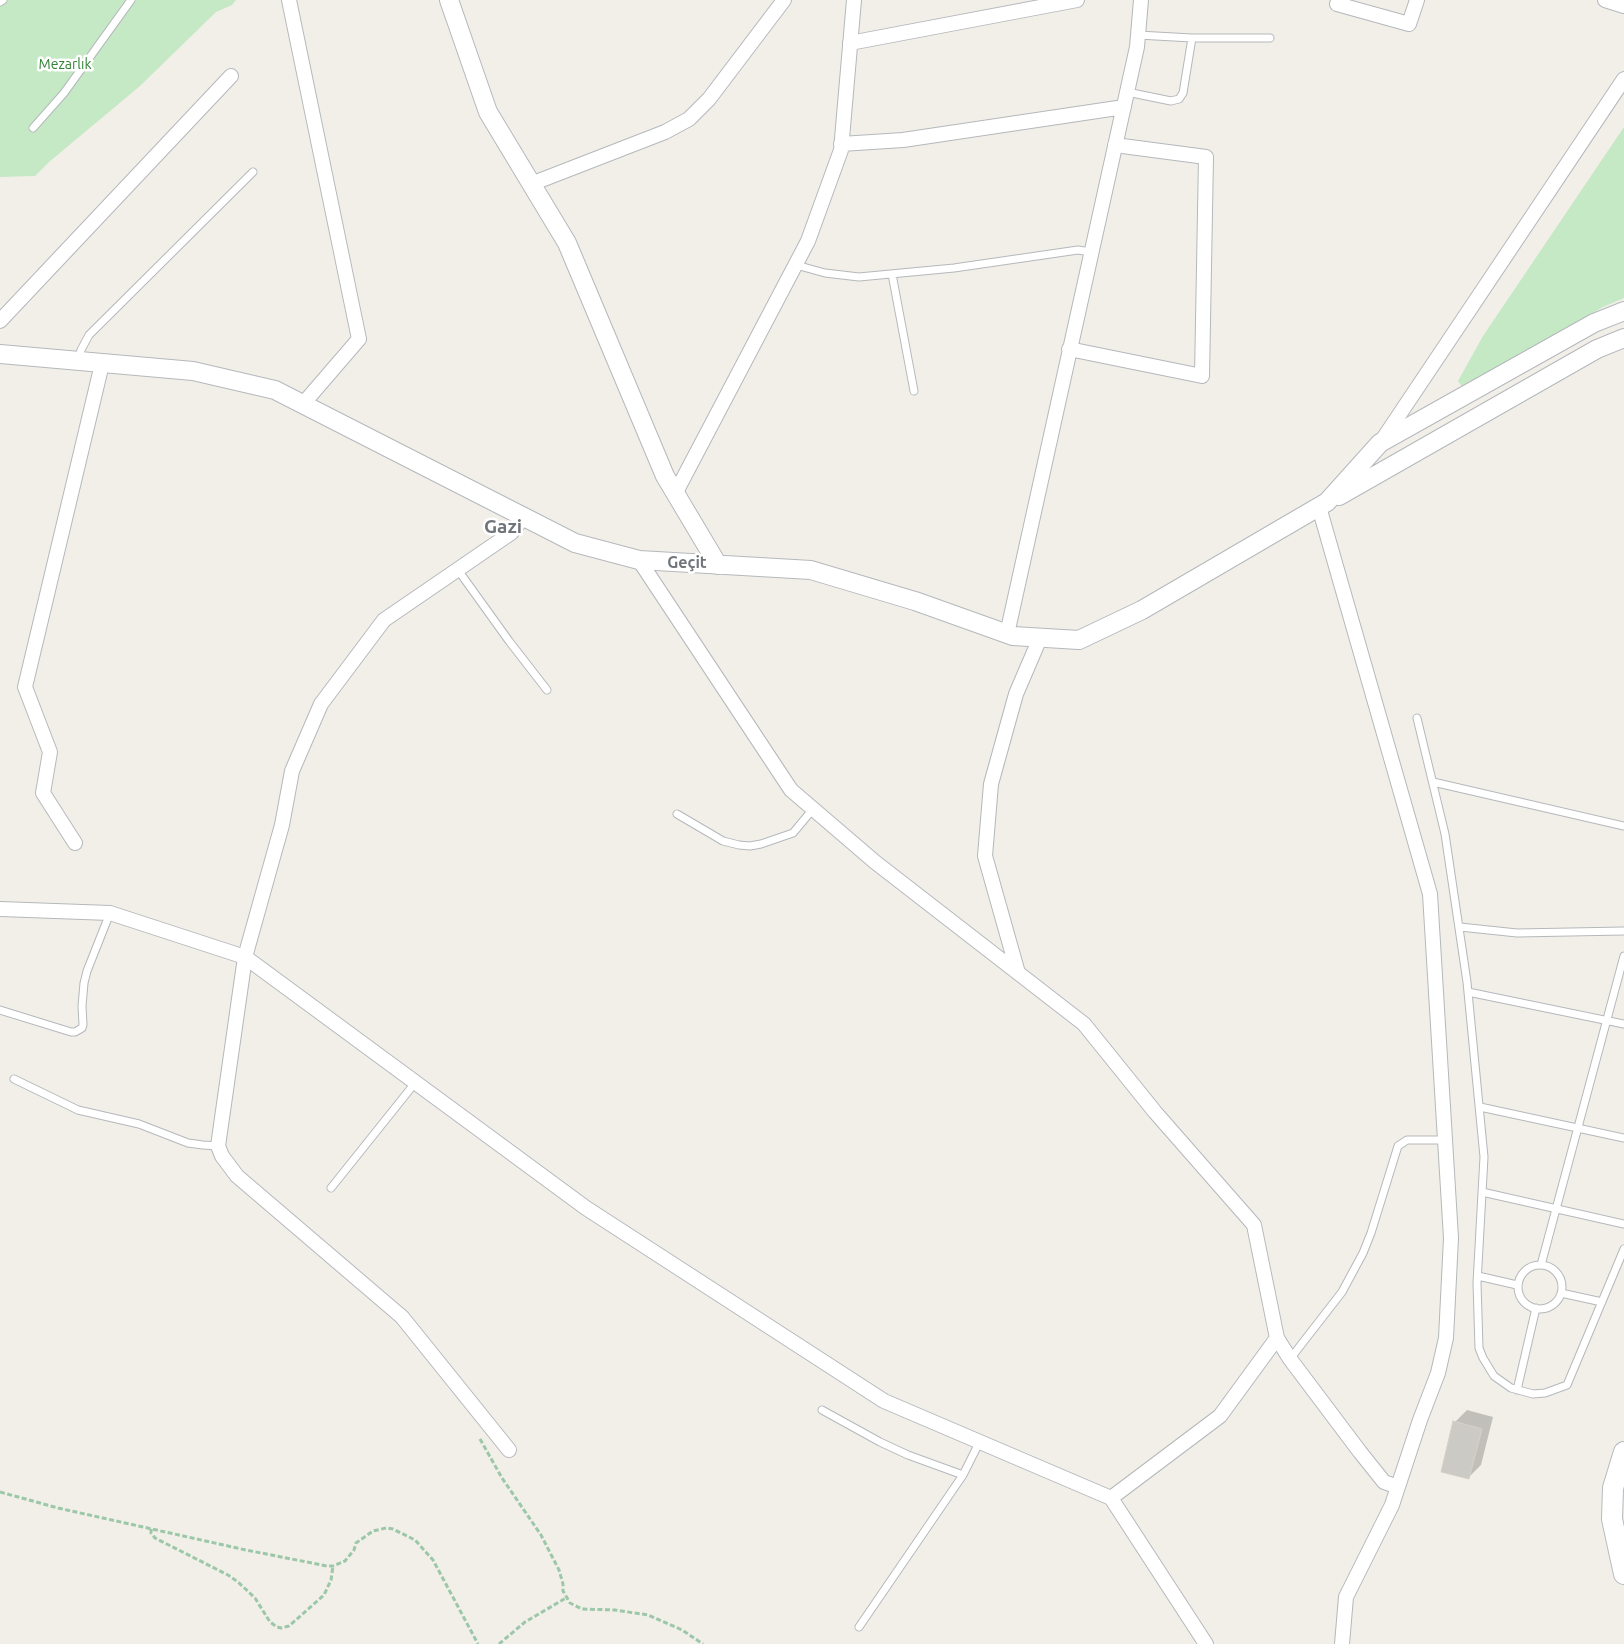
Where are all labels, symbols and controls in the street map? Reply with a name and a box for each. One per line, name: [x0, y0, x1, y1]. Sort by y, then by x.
park label: Mezarlık: [39, 56, 91, 72]
district label: Gazi: [484, 516, 522, 538]
district label: Geçit: [667, 553, 707, 573]

